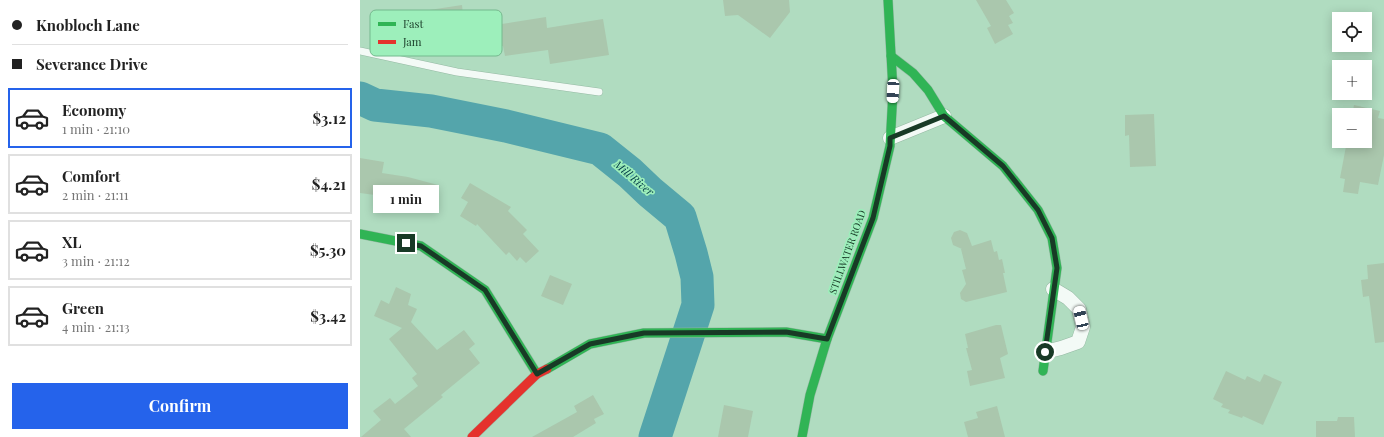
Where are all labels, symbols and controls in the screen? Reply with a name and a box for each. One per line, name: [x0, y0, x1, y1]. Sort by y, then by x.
legend: [370, 10, 502, 56]
map controls: [1332, 12, 1372, 148]
button: locate: [1332, 12, 1372, 52]
text: Knobloch Lane: [36, 15, 140, 35]
text: Fast: [403, 16, 423, 31]
text: Jam: [402, 34, 422, 49]
text: Severance Drive: [36, 54, 148, 74]
button: +: [1332, 60, 1372, 100]
car: [886, 79, 900, 103]
icon: car: [14, 100, 50, 136]
text: Economy: [62, 100, 126, 120]
text: $3.12: [312, 108, 346, 128]
button: −: [1332, 108, 1372, 148]
text: 1 min · 21:10: [62, 120, 130, 137]
water label: Mill River: [611, 156, 658, 199]
icon: car: [14, 166, 50, 202]
text: Comfort: [62, 166, 120, 186]
text: $4.21: [312, 174, 346, 194]
callout: 1 min: [373, 185, 439, 213]
text: 2 min · 21:11: [62, 186, 129, 203]
text: 1 min: [390, 190, 422, 207]
street label: STILLWATER ROAD: [825, 208, 869, 296]
icon: car: [14, 232, 50, 268]
text: XL: [62, 232, 82, 252]
route end: [397, 234, 415, 252]
text: $5.30: [310, 240, 346, 260]
text: 3 min · 21:12: [62, 252, 130, 269]
icon: car: [14, 298, 50, 334]
text: Green: [62, 298, 104, 318]
car: [1072, 305, 1090, 331]
text: $3.42: [310, 306, 346, 326]
text: 4 min · 21:13: [62, 318, 130, 335]
route start: [1036, 343, 1054, 361]
button: Confirm: [12, 383, 348, 429]

